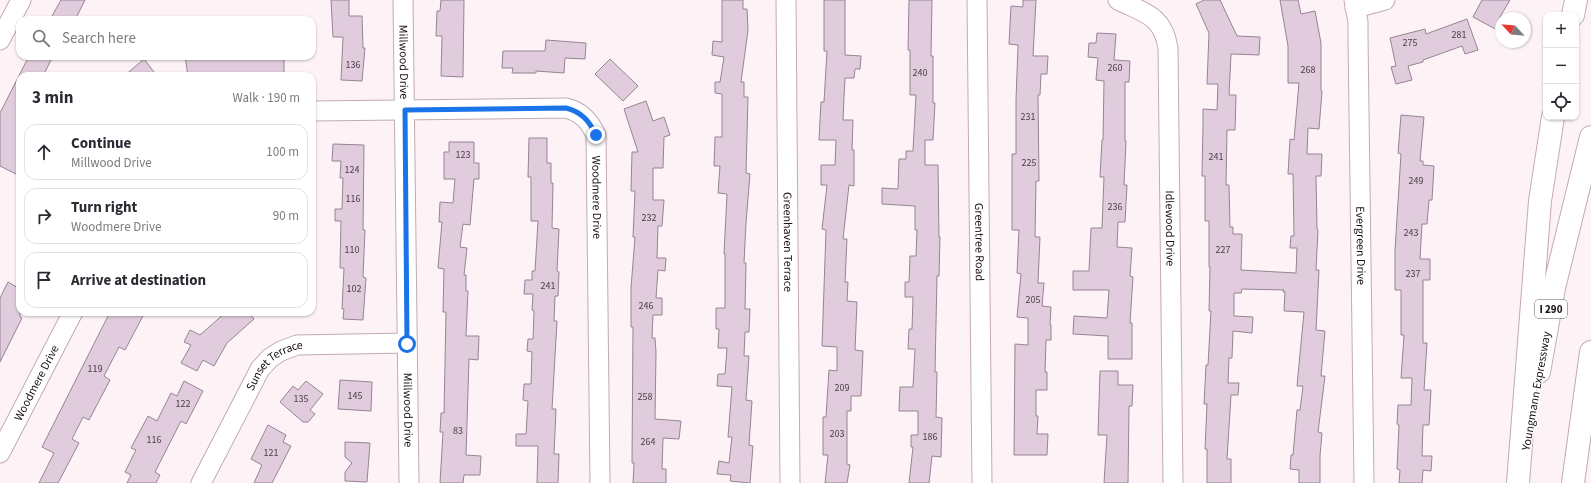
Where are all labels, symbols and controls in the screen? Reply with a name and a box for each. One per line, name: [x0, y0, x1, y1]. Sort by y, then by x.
north arrow: [1495, 12, 1531, 48]
map controls: [1543, 12, 1579, 120]
button: +: [1543, 12, 1579, 48]
search box: [16, 16, 316, 60]
street label: Millwood Drive: [394, 25, 412, 99]
icon: search: [30, 27, 52, 49]
text: Search here: [62, 28, 136, 49]
house number: 281: [1452, 28, 1466, 42]
house number: 275: [1403, 36, 1417, 50]
button: −: [1543, 48, 1579, 84]
house number: 136: [346, 58, 360, 72]
house number: 260: [1108, 61, 1122, 75]
house number: 268: [1301, 63, 1315, 77]
house number: 240: [913, 66, 927, 80]
button: locate: [1543, 84, 1579, 120]
text: 3 min: [32, 86, 73, 110]
text: Walk · 190 m: [232, 89, 300, 107]
house number: 231: [1021, 110, 1035, 124]
route end: [587, 126, 605, 144]
text: Continue: [71, 133, 131, 154]
icon: ahead: [33, 141, 55, 163]
text: 100 m: [266, 143, 299, 161]
house number: 123: [456, 148, 470, 162]
house number: 241: [1209, 150, 1223, 164]
text: Millwood Drive: [71, 154, 152, 172]
street label: Woodmere Drive: [587, 155, 605, 239]
house number: 225: [1022, 156, 1036, 170]
house number: 124: [345, 163, 359, 177]
house number: 249: [1409, 174, 1423, 188]
street label: Idlewood Drive: [1161, 190, 1179, 266]
house number: 116: [346, 192, 360, 206]
street label: Greenhaven Terrace: [779, 192, 796, 292]
text: Turn right: [71, 197, 137, 218]
house number: 236: [1108, 200, 1122, 214]
street label: Greentree Road: [970, 203, 988, 281]
icon: right: [33, 205, 55, 227]
street label: Evergreen Drive: [1351, 206, 1369, 285]
text: 90 m: [273, 207, 299, 225]
house number: 232: [642, 211, 656, 225]
text: Woodmere Drive: [71, 218, 161, 236]
house number: 243: [1404, 226, 1418, 240]
house number: 110: [345, 243, 359, 257]
house number: 227: [1216, 243, 1230, 257]
house number: 237: [1406, 267, 1420, 281]
icon: arrive: [33, 269, 55, 291]
text: Arrive at destination: [71, 270, 206, 291]
house number: 241: [541, 279, 555, 293]
house number: 102: [347, 282, 361, 296]
house number: 205: [1026, 293, 1040, 307]
house number: 246: [639, 299, 653, 313]
road number: I 290: [1535, 300, 1567, 318]
street label: Youngmann Expressway: [1517, 330, 1555, 453]
route start: [398, 335, 416, 353]
street label: Sunset Terrace: [242, 337, 303, 394]
street label: Woodmere Drive: [10, 342, 64, 424]
house number: 119: [88, 362, 102, 376]
street label: Millwood Drive: [399, 373, 417, 447]
house number: 209: [835, 381, 849, 395]
house number: 145: [348, 389, 362, 403]
house number: 258: [638, 390, 652, 404]
house number: 135: [294, 392, 308, 406]
house number: 122: [176, 397, 190, 411]
house number: 83: [453, 424, 463, 438]
house number: 203: [830, 427, 844, 441]
house number: 186: [923, 430, 937, 444]
house number: 116: [147, 433, 161, 447]
house number: 264: [641, 435, 655, 449]
house number: 121: [264, 446, 278, 460]

